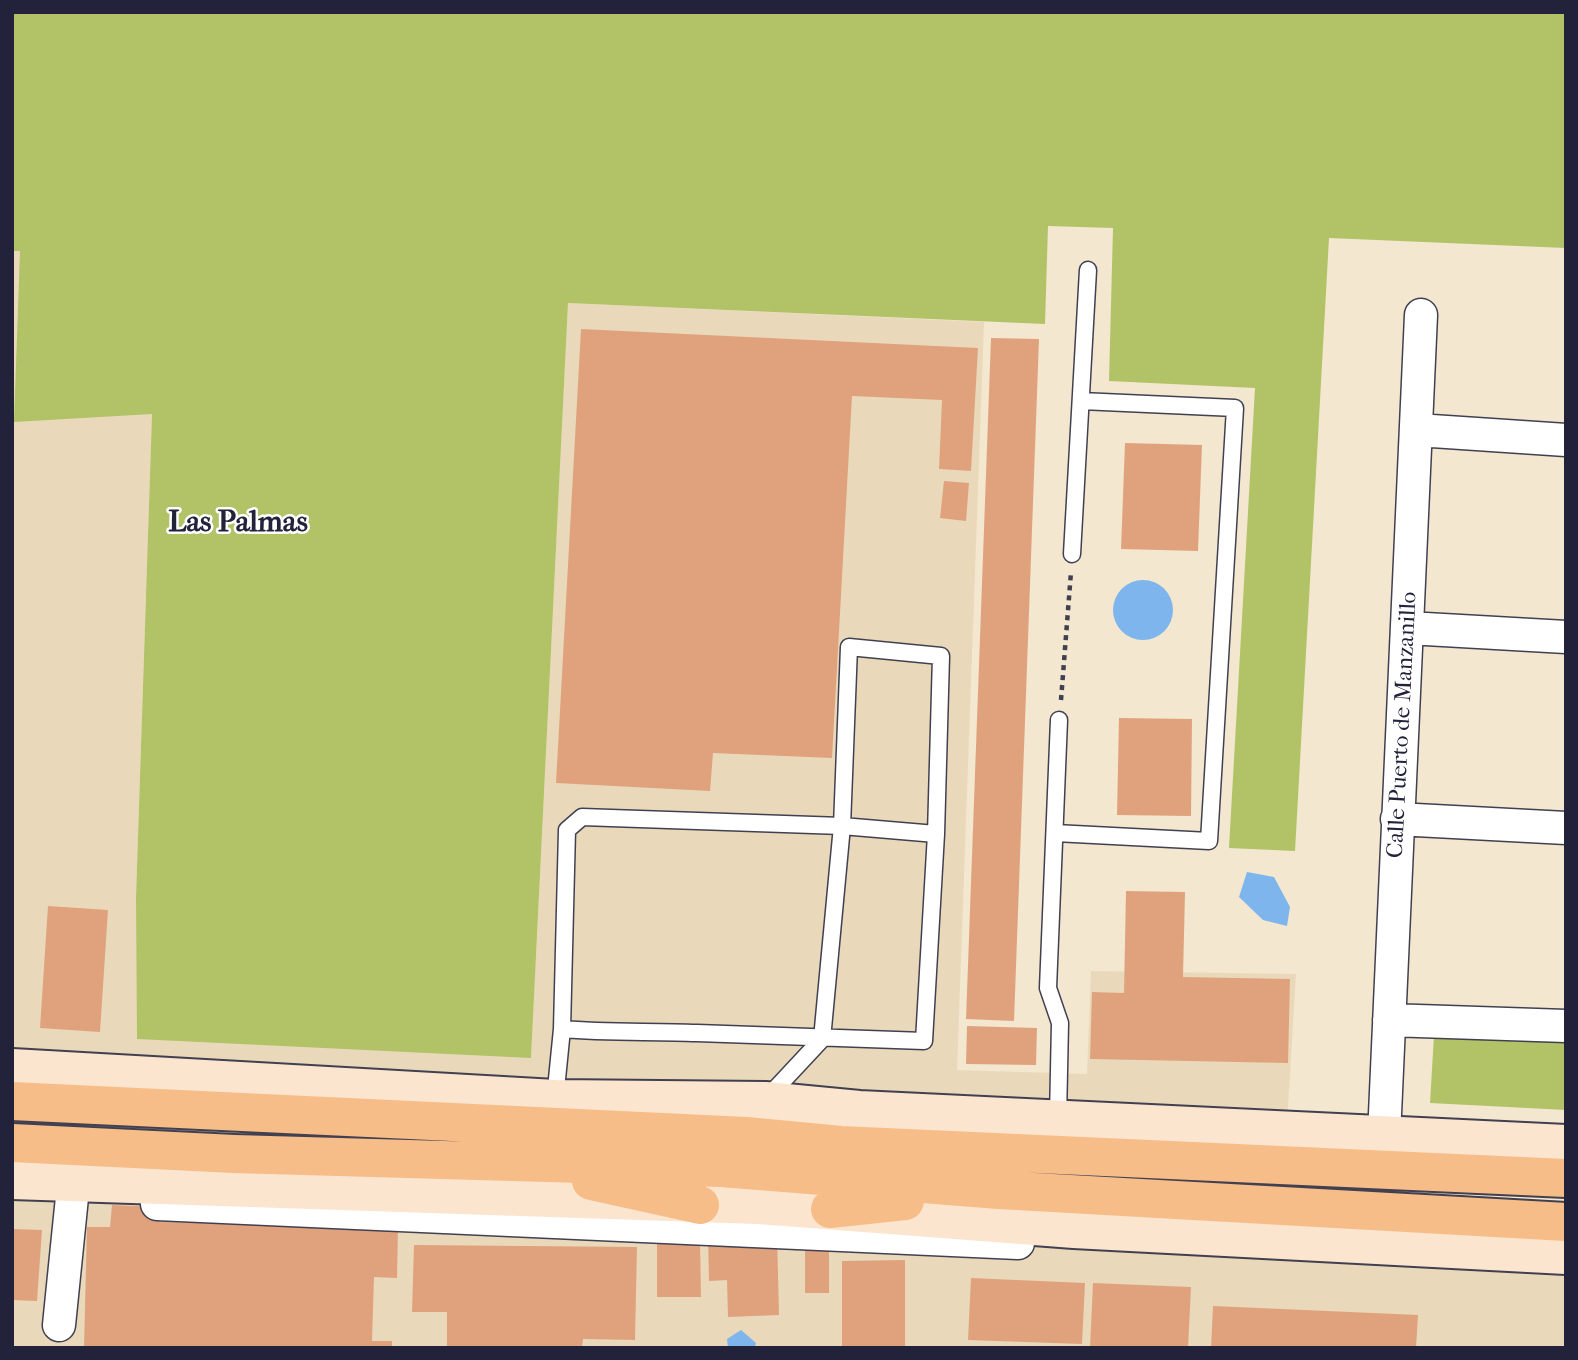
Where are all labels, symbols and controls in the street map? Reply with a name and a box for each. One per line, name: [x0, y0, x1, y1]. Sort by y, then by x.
district label: Las Palmas: [168, 506, 308, 542]
street label: Calle Puerto de Manzanillo: [1382, 591, 1424, 859]

